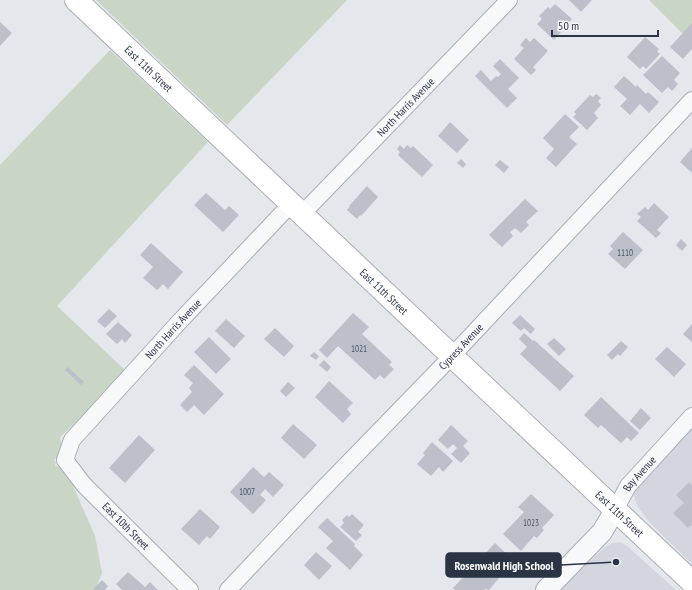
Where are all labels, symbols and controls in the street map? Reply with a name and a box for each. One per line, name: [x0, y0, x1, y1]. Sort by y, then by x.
scale bar: [552, 12, 658, 38]
text: 50 m: [558, 18, 579, 33]
street label: East 11th Street: [122, 43, 176, 95]
street label: North Harris Avenue: [374, 74, 438, 139]
house number: 1110: [617, 247, 633, 258]
street label: East 11th Street: [357, 265, 411, 318]
street label: North Harris Avenue: [142, 296, 205, 362]
street label: Cypress Avenue: [436, 320, 486, 373]
house number: 1021: [351, 343, 367, 354]
street label: Bay Avenue: [619, 453, 659, 494]
house number: 1007: [239, 486, 255, 497]
street label: East 11th Street: [593, 488, 647, 540]
street label: East 10th Street: [99, 499, 153, 553]
house number: 1023: [523, 517, 539, 528]
callout: Rosenwald High School: [446, 553, 561, 577]
text: Rosenwald High School: [454, 558, 554, 573]

